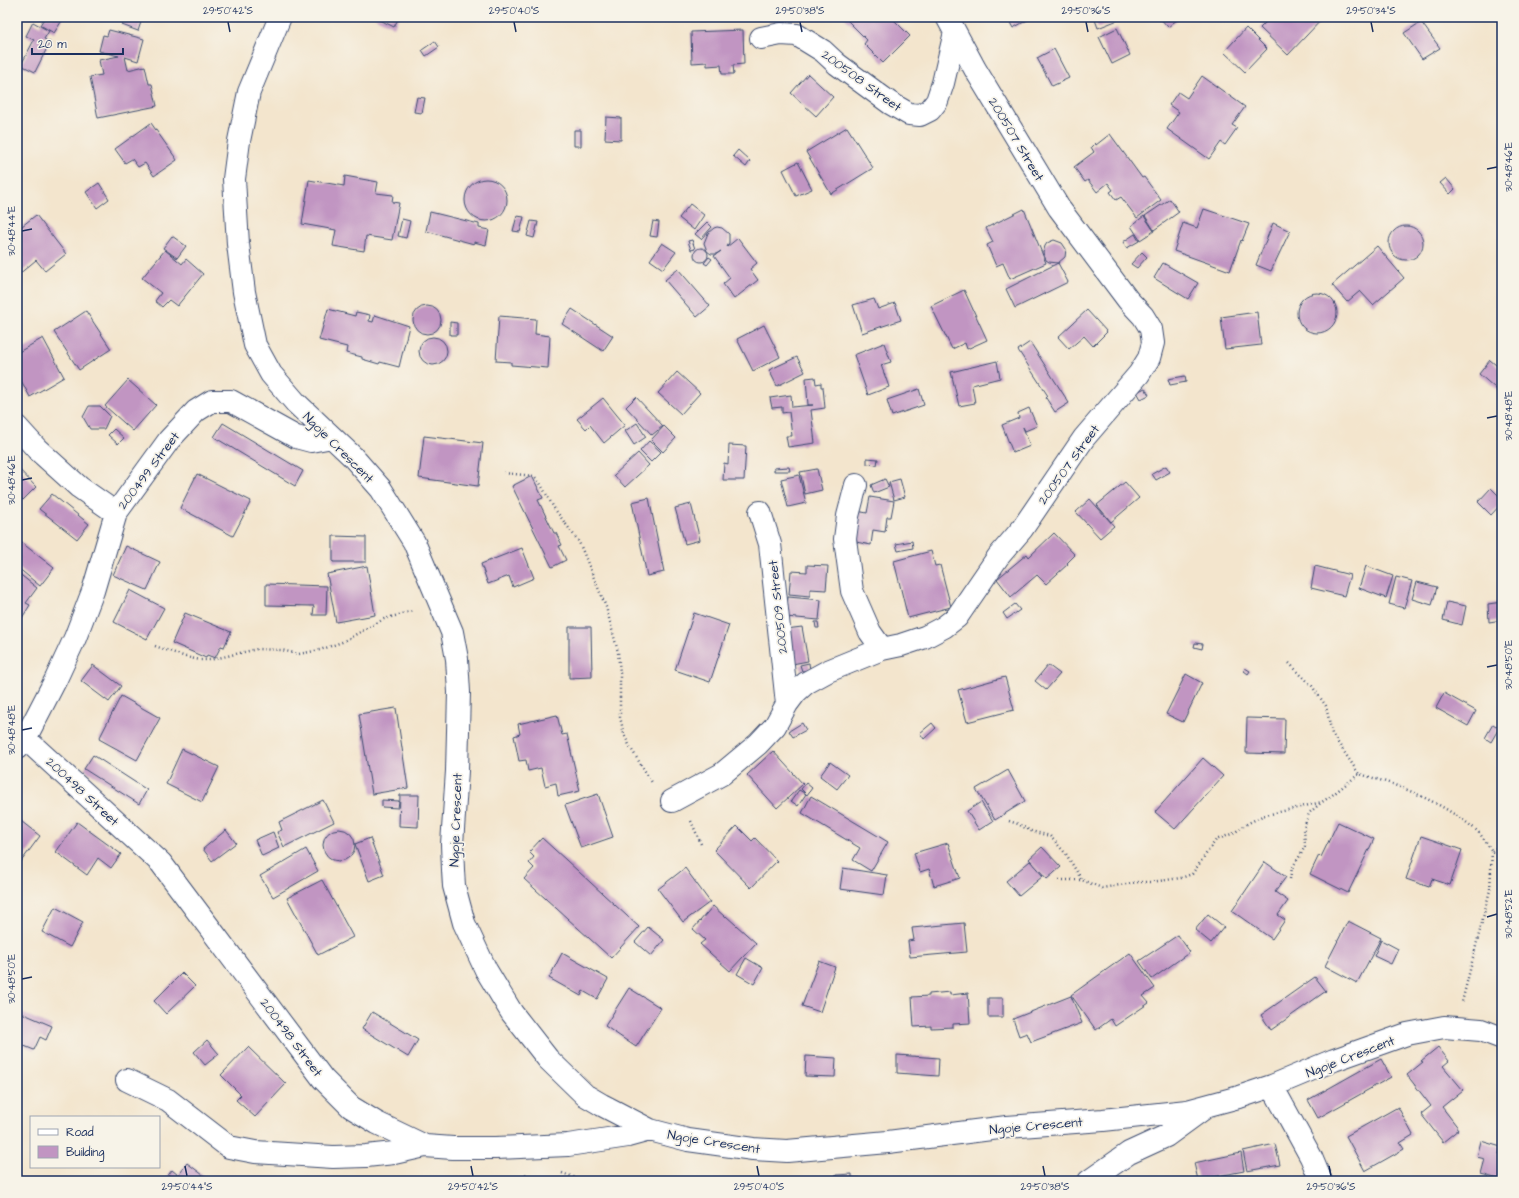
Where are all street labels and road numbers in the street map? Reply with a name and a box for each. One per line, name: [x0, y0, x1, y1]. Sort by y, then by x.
street label: 200508 Street: [818, 46, 906, 116]
street label: 200507 Street: [984, 94, 1049, 185]
street label: Ngoje Crescent: [298, 408, 378, 488]
street label: 200507 Street: [1034, 420, 1104, 508]
street label: 200499 Street: [114, 428, 184, 513]
street label: 200509 Street: [764, 558, 792, 655]
street label: 200498 Street: [42, 753, 123, 831]
street label: Ngoje Crescent: [445, 772, 468, 867]
street label: 200498 Street: [256, 995, 327, 1081]
street label: Ngoje Crescent: [1303, 1031, 1398, 1083]
street label: Ngoje Crescent: [989, 1113, 1084, 1140]
street label: Ngoje Crescent: [666, 1126, 762, 1159]

